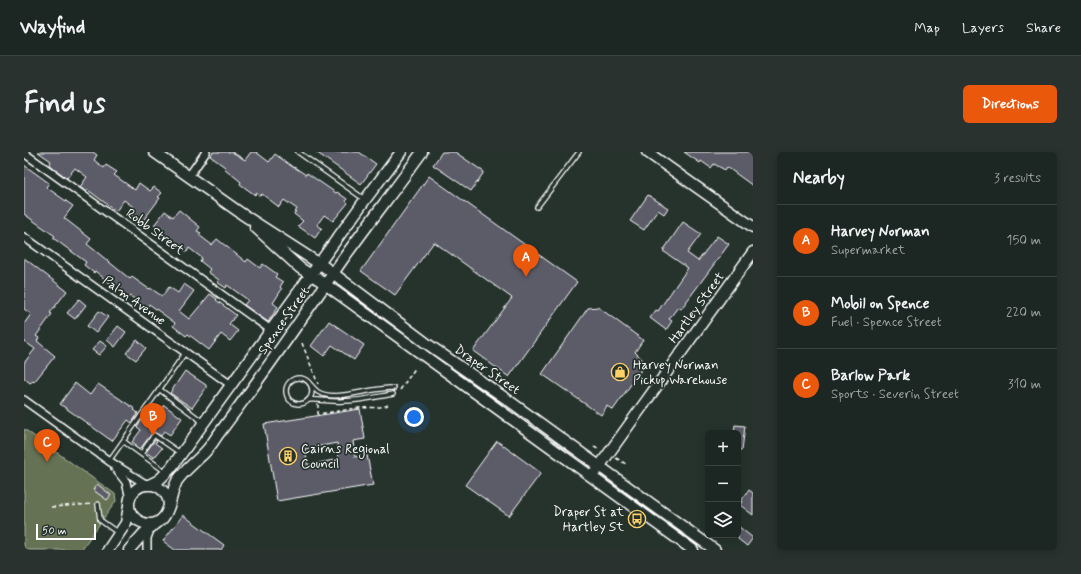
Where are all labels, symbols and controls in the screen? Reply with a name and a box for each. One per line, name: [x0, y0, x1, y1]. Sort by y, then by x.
text: Wayfind: [20, 15, 85, 40]
text: Map: [914, 19, 940, 37]
text: Layers: [962, 19, 1004, 37]
text: Share: [1026, 19, 1061, 37]
button: Directions: [963, 85, 1057, 123]
text: Find us: [24, 86, 105, 123]
text: Nearby: [793, 167, 845, 189]
text: 3 results: [994, 170, 1041, 187]
street label: Robb Street: [122, 205, 188, 259]
text: Harvey Norman: [831, 222, 930, 242]
text: A: [802, 232, 810, 249]
text: 150 m: [1007, 232, 1041, 249]
text: Supermarket: [831, 242, 905, 259]
pin: A: [513, 244, 539, 277]
street label: Hartley Street: [665, 269, 729, 347]
street label: Palm Avenue: [99, 272, 169, 330]
street label: Spence Street: [254, 284, 314, 358]
text: Mobil on Spence: [831, 294, 930, 314]
text: B: [802, 304, 810, 321]
text: 220 m: [1006, 304, 1041, 321]
text: Fuel · Spence Street: [831, 314, 942, 331]
street label: Draper Street: [451, 341, 523, 399]
place label: Harvey Norman Pickup Warehouse: [633, 357, 727, 389]
shop icon: Harvey Norman Pickup Warehouse: [610, 362, 630, 382]
text: Barlow Park: [831, 366, 910, 386]
text: C: [801, 376, 811, 393]
text: 310 m: [1008, 376, 1041, 393]
text: Sports · Severin Street: [831, 386, 959, 403]
pin: B: [140, 403, 166, 436]
your location: [404, 407, 424, 427]
pin: C: [34, 429, 60, 462]
map controls: [705, 430, 741, 538]
button: +: [705, 430, 741, 466]
place label: Cairns Regional Council: [301, 441, 390, 473]
building icon: Cairns Regional Council: [278, 446, 298, 466]
button: −: [705, 466, 741, 502]
button: layers: [705, 502, 741, 538]
place label: Draper St at Hartley St: [553, 504, 624, 536]
bus stop icon: Draper St at Hartley St: [627, 509, 647, 529]
scale bar: [36, 522, 96, 541]
text: 50 m: [42, 524, 67, 538]

